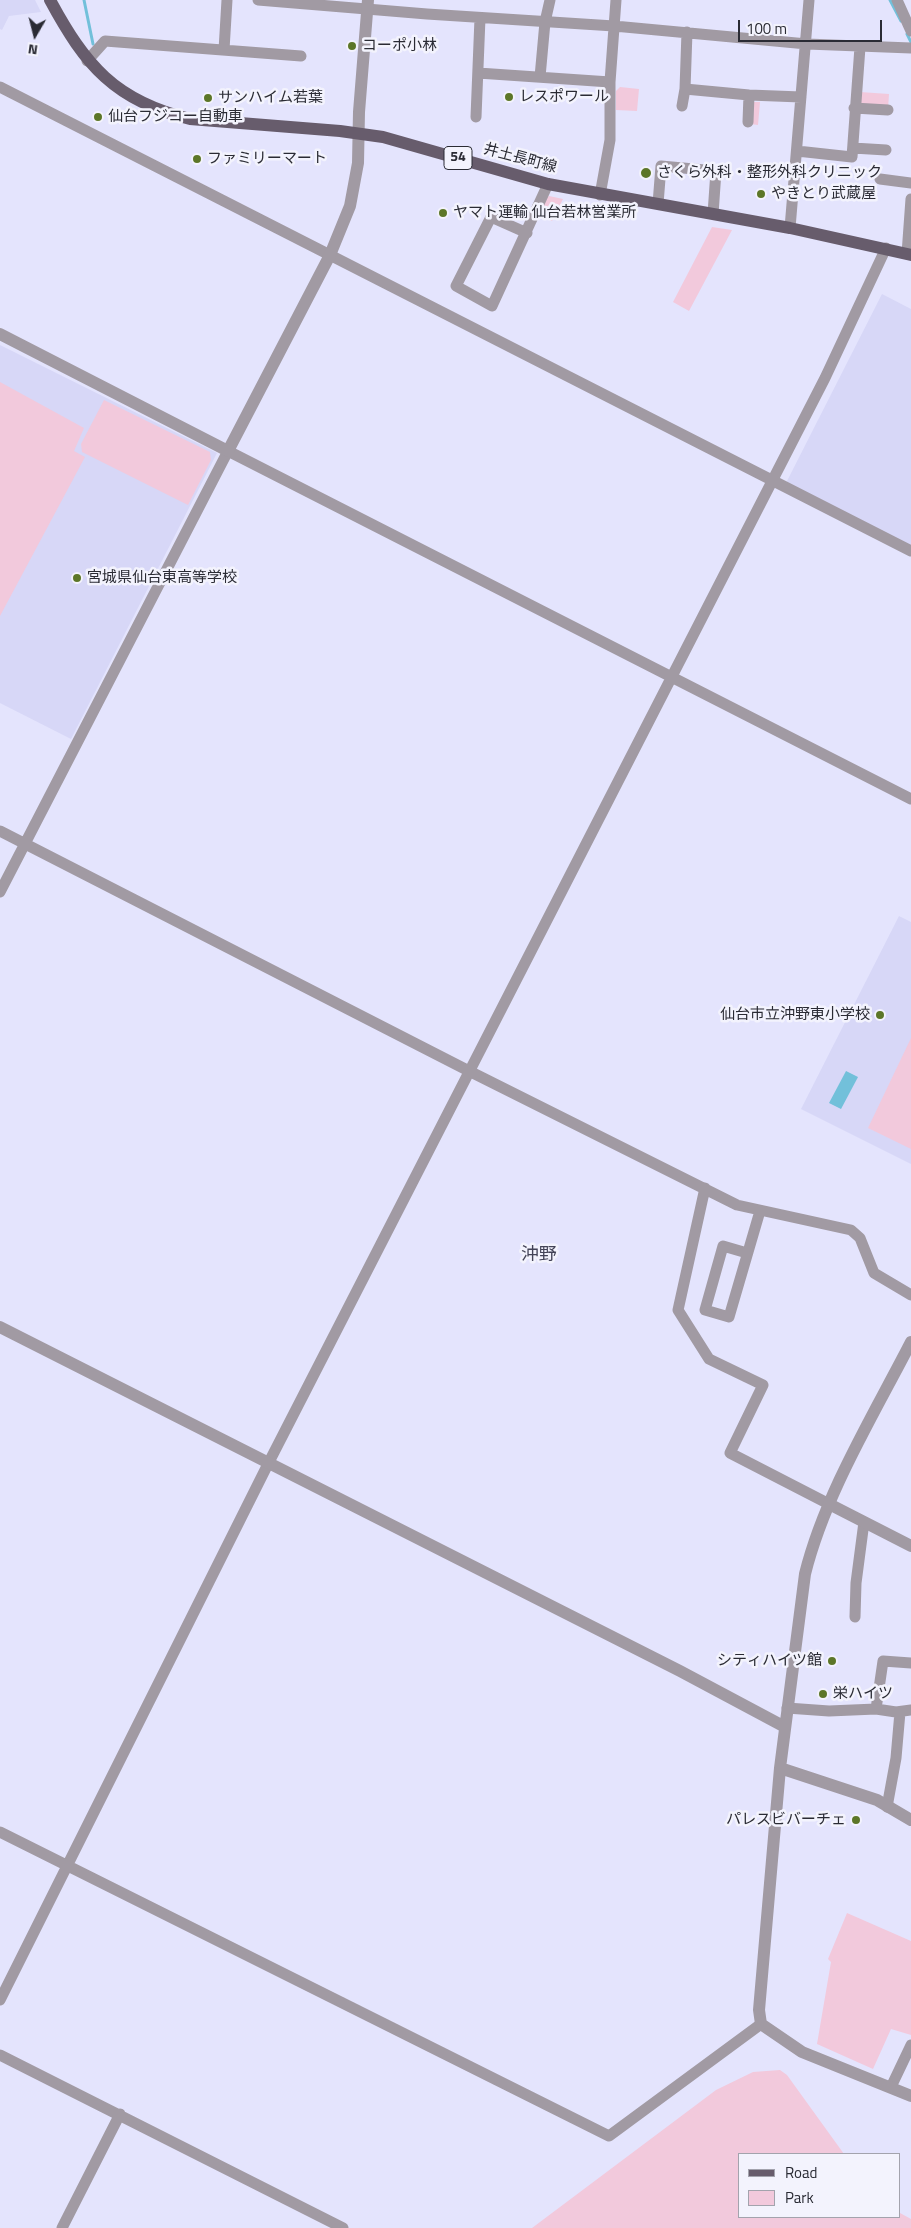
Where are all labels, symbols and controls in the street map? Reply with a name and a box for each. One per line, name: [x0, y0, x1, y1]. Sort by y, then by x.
north arrow: [10, 10, 60, 60]
scale bar: [741, 10, 885, 42]
text: 100 m: [746, 17, 787, 40]
place label: コーポ小林: [362, 37, 437, 55]
text: N: [27, 39, 39, 61]
marker: コーポ小林: [346, 40, 358, 52]
place label: レスポワール: [519, 88, 609, 106]
place label: サンハイム若葉: [218, 89, 323, 107]
marker: レスポワール: [503, 91, 515, 103]
marker: サンハイム若葉: [202, 92, 214, 104]
place label: 仙台フジコー自動車: [108, 108, 243, 126]
marker: 仙台フジコー自動車: [92, 111, 104, 123]
street label: 井土長町線: [481, 141, 559, 177]
road number: 54: [444, 146, 472, 170]
place label: ファミリーマート: [207, 150, 327, 168]
marker: ファミリーマート: [191, 153, 203, 165]
place label: さくら外科・整形外科クリニック: [657, 164, 882, 182]
marker: さくら外科・整形外科クリニック: [639, 166, 653, 180]
place label: やきとり武蔵屋: [771, 185, 876, 203]
marker: やきとり武蔵屋: [755, 188, 767, 200]
place label: ヤマト運輸 仙台若林営業所: [453, 204, 636, 222]
marker: ヤマト運輸 仙台若林営業所: [437, 207, 449, 219]
place label: 宮城県仙台東高等学校: [87, 569, 237, 587]
marker: 宮城県仙台東高等学校: [71, 572, 83, 584]
place label: 仙台市立沖野東小学校: [720, 1006, 870, 1024]
marker: 仙台市立沖野東小学校: [874, 1009, 886, 1021]
district label: 沖野: [521, 1245, 557, 1267]
place label: シティハイツ館: [717, 1652, 822, 1670]
marker: シティハイツ館: [826, 1655, 838, 1667]
place label: 栄ハイツ: [833, 1685, 893, 1703]
marker: 栄ハイツ: [817, 1688, 829, 1700]
place label: パレスビバーチェ: [726, 1811, 846, 1829]
marker: パレスビバーチェ: [850, 1814, 862, 1826]
legend: [738, 2153, 901, 2218]
text: Road: [785, 2161, 817, 2184]
text: Park: [785, 2186, 814, 2209]

